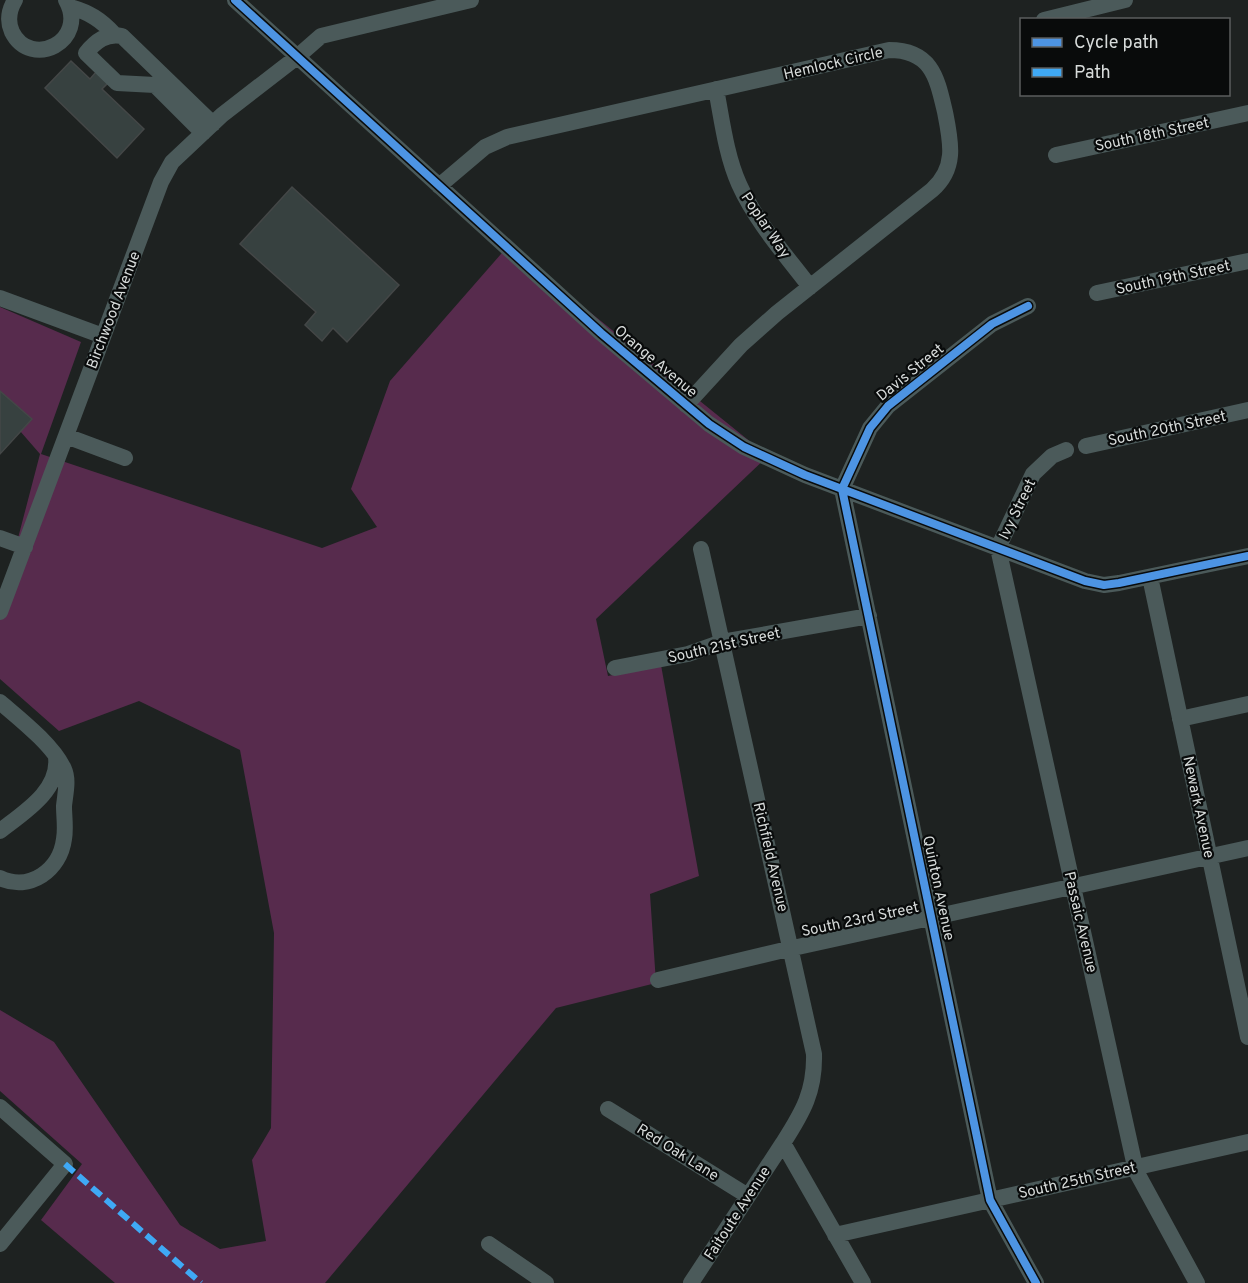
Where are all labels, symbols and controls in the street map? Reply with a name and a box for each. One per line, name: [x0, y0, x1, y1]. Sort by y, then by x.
legend: [1020, 18, 1230, 96]
text: Cycle path: [1074, 32, 1159, 55]
street label: Hemlock Circle: [782, 44, 885, 85]
text: Path: [1074, 62, 1111, 85]
street label: South 18th Street: [1094, 114, 1211, 157]
street label: Poplar Way: [736, 189, 794, 262]
street label: Birchwood Avenue: [83, 249, 146, 372]
street label: South 19th Street: [1115, 257, 1232, 300]
street label: Orange Avenue: [610, 322, 701, 402]
street label: Davis Street: [873, 340, 948, 406]
street label: South 20th Street: [1106, 408, 1228, 451]
street label: Ivy Street: [996, 476, 1041, 543]
street label: South 21st Street: [666, 624, 782, 669]
street label: Newark Avenue: [1177, 754, 1218, 860]
street label: Richfield Avenue: [748, 801, 791, 914]
street label: Quinton Avenue: [917, 834, 958, 943]
street label: Passaic Avenue: [1059, 870, 1100, 975]
street label: South 23rd Street: [800, 899, 921, 942]
street label: Red Oak Lane: [633, 1121, 722, 1186]
street label: South 25th Street: [1017, 1159, 1138, 1204]
street label: Faitoute Avenue: [701, 1163, 776, 1264]

